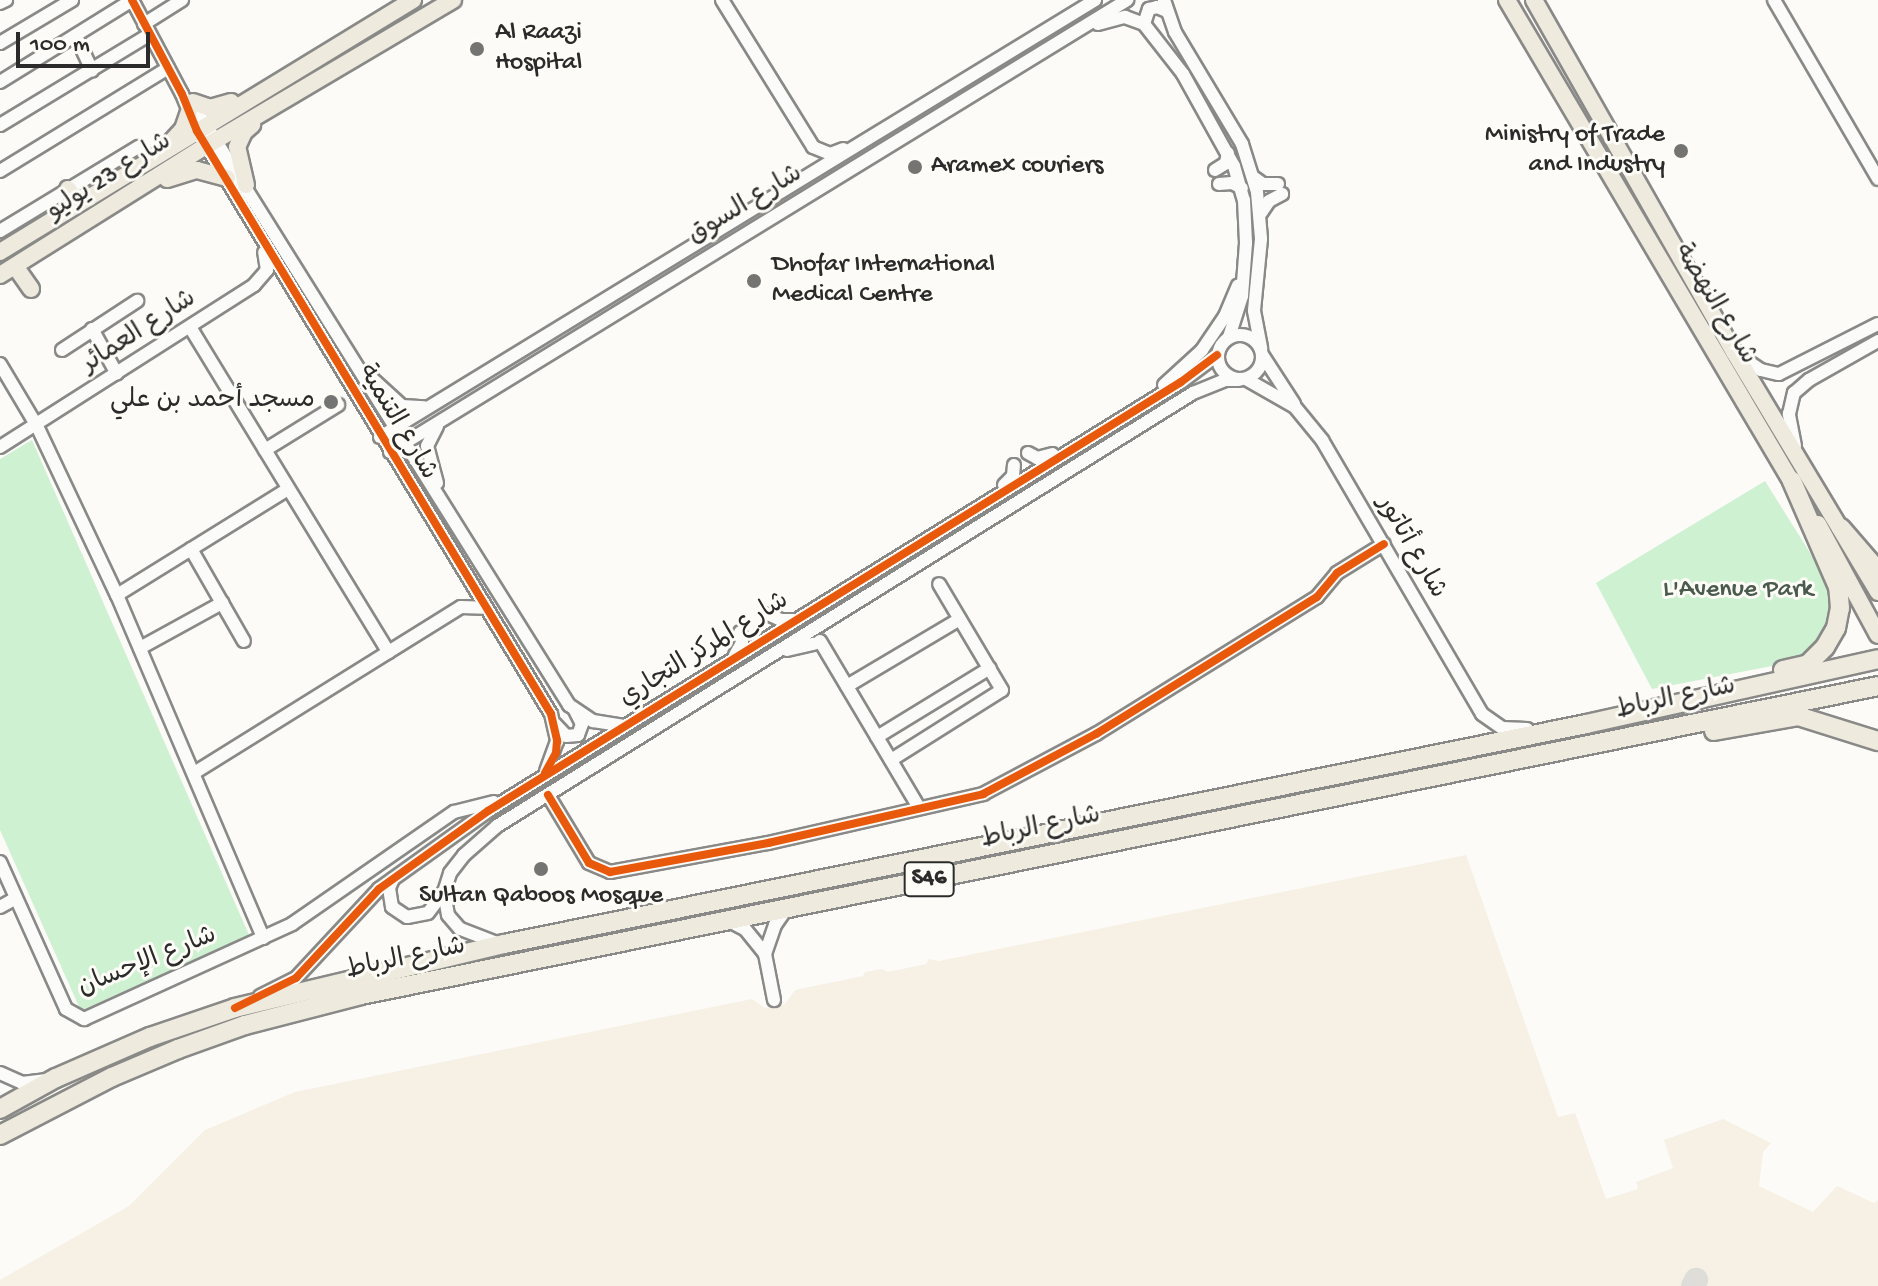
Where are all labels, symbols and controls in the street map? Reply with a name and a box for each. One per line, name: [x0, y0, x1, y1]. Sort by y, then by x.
scale bar: [20, 16, 154, 66]
place label: Al Raazi Hospital: [495, 18, 582, 80]
text: 100 m: [30, 31, 90, 60]
marker: Al Raazi Hospital: [466, 38, 488, 60]
place label: Ministry of Trade and Industry: [1485, 120, 1665, 182]
street label: شارع 23 يوليو: [42, 127, 178, 229]
marker: Ministry of Trade and Industry: [1672, 142, 1690, 160]
place label: Aramex couriers: [931, 151, 1103, 183]
marker: Aramex couriers: [906, 158, 924, 176]
street label: شارع السوق: [683, 160, 809, 252]
street label: شارع النهضة: [1666, 239, 1762, 371]
place label: Dhofar International Medical Centre: [772, 250, 995, 312]
marker: Dhofar International Medical Centre: [743, 270, 765, 292]
street label: شارع العمائر: [77, 285, 203, 381]
street label: شارع التنمية: [349, 359, 443, 487]
place label: مسجد أحمد بن علي: [110, 386, 315, 418]
marker: مسجد أحمد بن علي: [322, 393, 340, 411]
street label: شارع أتاتور: [1368, 491, 1452, 605]
park label: L'Avenue Park: [1663, 575, 1813, 607]
street label: شارع المركز التجاري: [615, 586, 795, 716]
street label: شارع الرباط: [1613, 672, 1739, 728]
street label: شارع الرباط: [978, 801, 1104, 857]
road number: S46: [903, 859, 955, 899]
marker: Sultan Qaboos Mosque: [532, 860, 550, 878]
place label: Sultan Qaboos Mosque: [419, 881, 663, 913]
street label: شارع الإحسان: [74, 921, 222, 1005]
street label: شارع الرباط: [343, 932, 469, 988]

